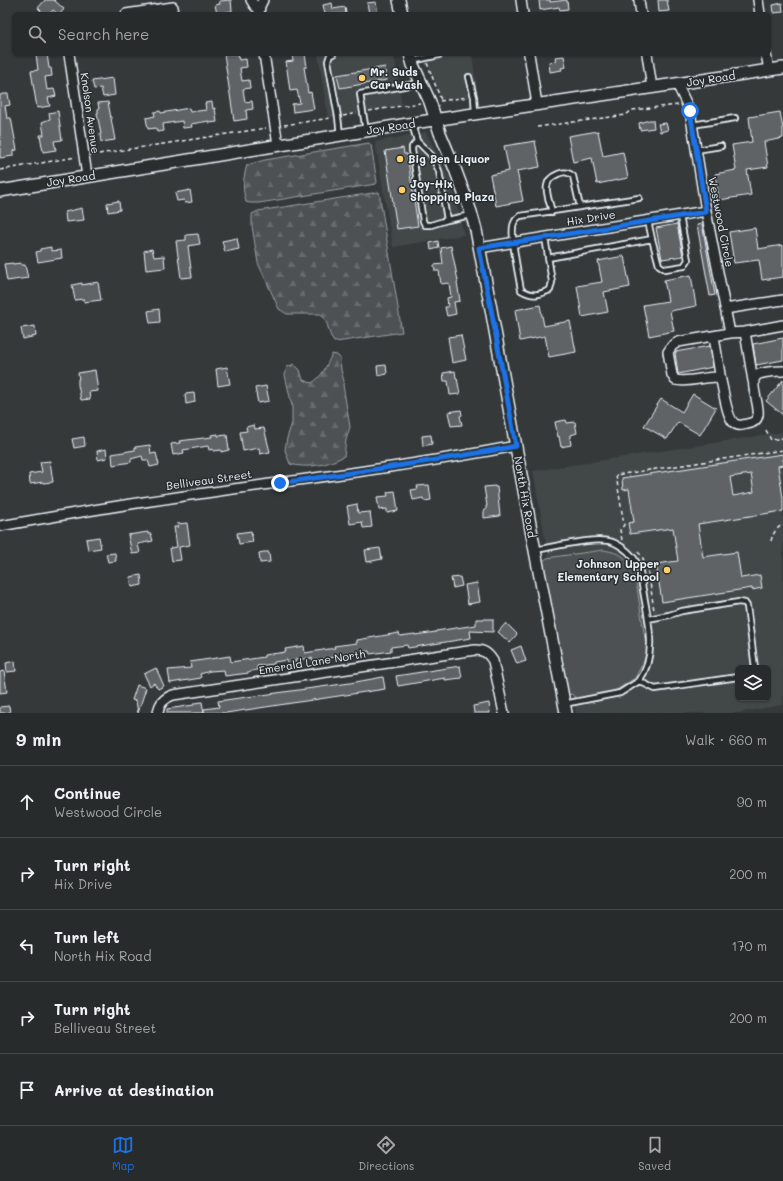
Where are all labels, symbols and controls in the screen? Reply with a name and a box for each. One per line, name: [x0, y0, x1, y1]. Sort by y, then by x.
search box: [12, 12, 771, 56]
icon: search: [26, 23, 48, 45]
text: Search here: [58, 24, 149, 44]
place label: Mr. Suds Car Wash: [370, 64, 423, 92]
street label: Joy Road: [685, 67, 736, 90]
street label: Knolson Avenue: [77, 71, 104, 155]
marker: Mr. Suds Car Wash: [357, 73, 367, 83]
route start: [681, 102, 699, 120]
street label: Joy Road: [365, 115, 416, 138]
place label: Big Ben Liquor: [408, 151, 490, 166]
marker: Big Ben Liquor: [395, 154, 405, 164]
street label: Joy Road: [45, 167, 96, 190]
place label: Joy-Hix Shopping Plaza: [410, 176, 495, 204]
street label: Westwood Circle: [705, 176, 738, 268]
marker: Joy-Hix Shopping Plaza: [397, 185, 407, 195]
street label: Hix Drive: [565, 206, 617, 229]
street label: North Hix Road: [511, 455, 540, 539]
street label: Belliveau Street: [165, 466, 253, 493]
route end: [271, 474, 289, 492]
place label: Johnson Upper Elementary School: [557, 556, 659, 584]
marker: Johnson Upper Elementary School: [662, 565, 672, 575]
street label: Emerald Lane North: [258, 646, 366, 677]
map controls: [735, 665, 771, 701]
button: layers: [735, 665, 771, 701]
text: 9 min: [16, 728, 61, 750]
text: Walk · 660 m: [685, 731, 767, 748]
text: Continue: [54, 783, 121, 803]
icon: ahead: [16, 791, 38, 813]
text: 90 m: [737, 793, 767, 810]
text: Westwood Circle: [54, 803, 162, 820]
text: Turn right: [54, 855, 131, 875]
icon: right: [16, 863, 38, 885]
text: 200 m: [729, 865, 767, 882]
text: Hix Drive: [54, 875, 112, 892]
text: Turn left: [54, 927, 119, 947]
icon: left: [16, 935, 38, 957]
text: 170 m: [731, 937, 767, 954]
text: North Hix Road: [54, 947, 151, 964]
text: Turn right: [54, 999, 131, 1019]
icon: right: [16, 1007, 38, 1029]
text: 200 m: [729, 1009, 767, 1026]
text: Belliveau Street: [54, 1019, 156, 1036]
icon: arrive: [16, 1079, 38, 1101]
text: Arrive at destination: [54, 1080, 214, 1100]
tab: Map: [112, 1134, 134, 1173]
tab: Directions: [358, 1134, 414, 1173]
tab: Saved: [638, 1134, 671, 1173]

